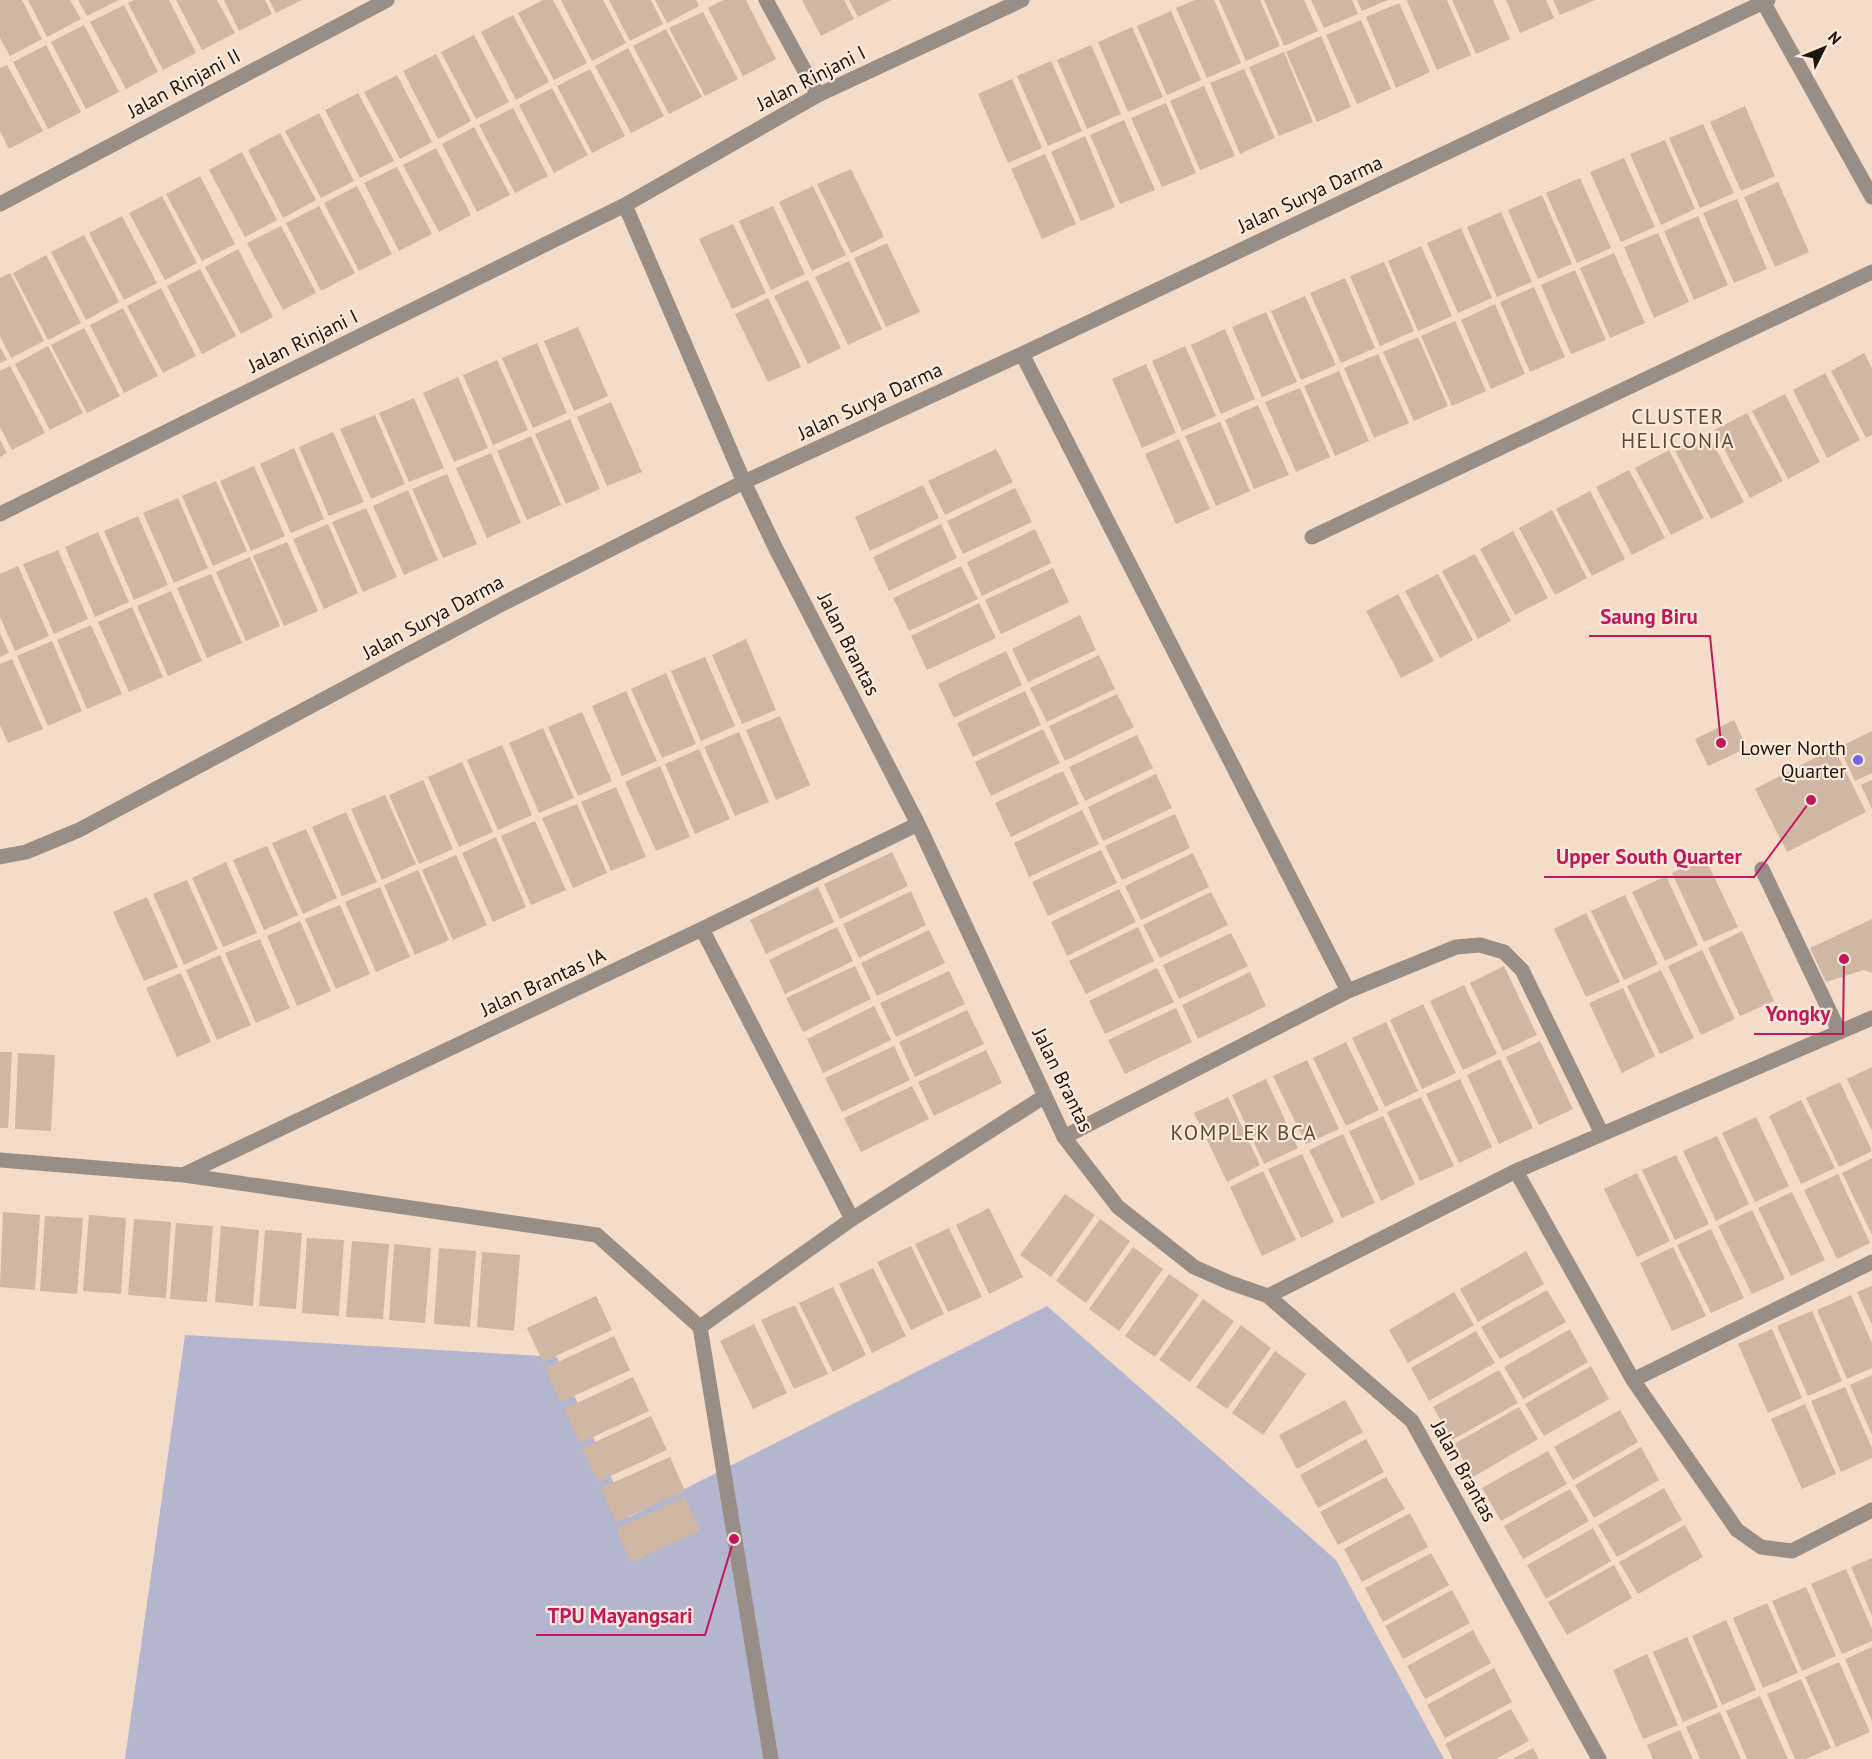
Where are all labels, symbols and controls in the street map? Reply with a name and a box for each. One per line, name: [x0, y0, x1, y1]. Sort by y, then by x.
north arrow: [1794, 18, 1854, 78]
text: N: [1824, 27, 1846, 48]
street label: Jalan Rinjani I: [751, 39, 870, 117]
street label: Jalan Rinjani II: [122, 42, 245, 124]
street label: Jalan Surya Darma: [1233, 149, 1386, 239]
street label: Jalan Rinjani I: [243, 303, 362, 379]
street label: Jalan Surya Darma: [793, 356, 946, 446]
district label: CLUSTER HELICONIA: [1621, 403, 1735, 454]
street label: Jalan Surya Darma: [357, 569, 508, 666]
street label: Jalan Brantas: [811, 587, 886, 700]
callout: Saung Biru: [1589, 597, 1710, 636]
text: Saung Biru: [1600, 603, 1698, 630]
place label: Lower North Quarter: [1740, 735, 1846, 784]
marker: Lower North Quarter: [1851, 753, 1865, 767]
callout: Upper South Quarter: [1544, 838, 1754, 877]
text: Upper South Quarter: [1556, 843, 1743, 870]
street label: Jalan Brantas IA: [475, 942, 610, 1023]
callout: Yongky: [1754, 995, 1843, 1034]
text: Yongky: [1765, 1000, 1831, 1027]
street label: Jalan Brantas: [1026, 1023, 1099, 1136]
district label: KOMPLEK BCA: [1171, 1119, 1317, 1146]
street label: Jalan Brantas: [1425, 1415, 1503, 1526]
callout: TPU Mayangsari: [536, 1596, 705, 1635]
text: TPU Mayangsari: [547, 1602, 693, 1629]

